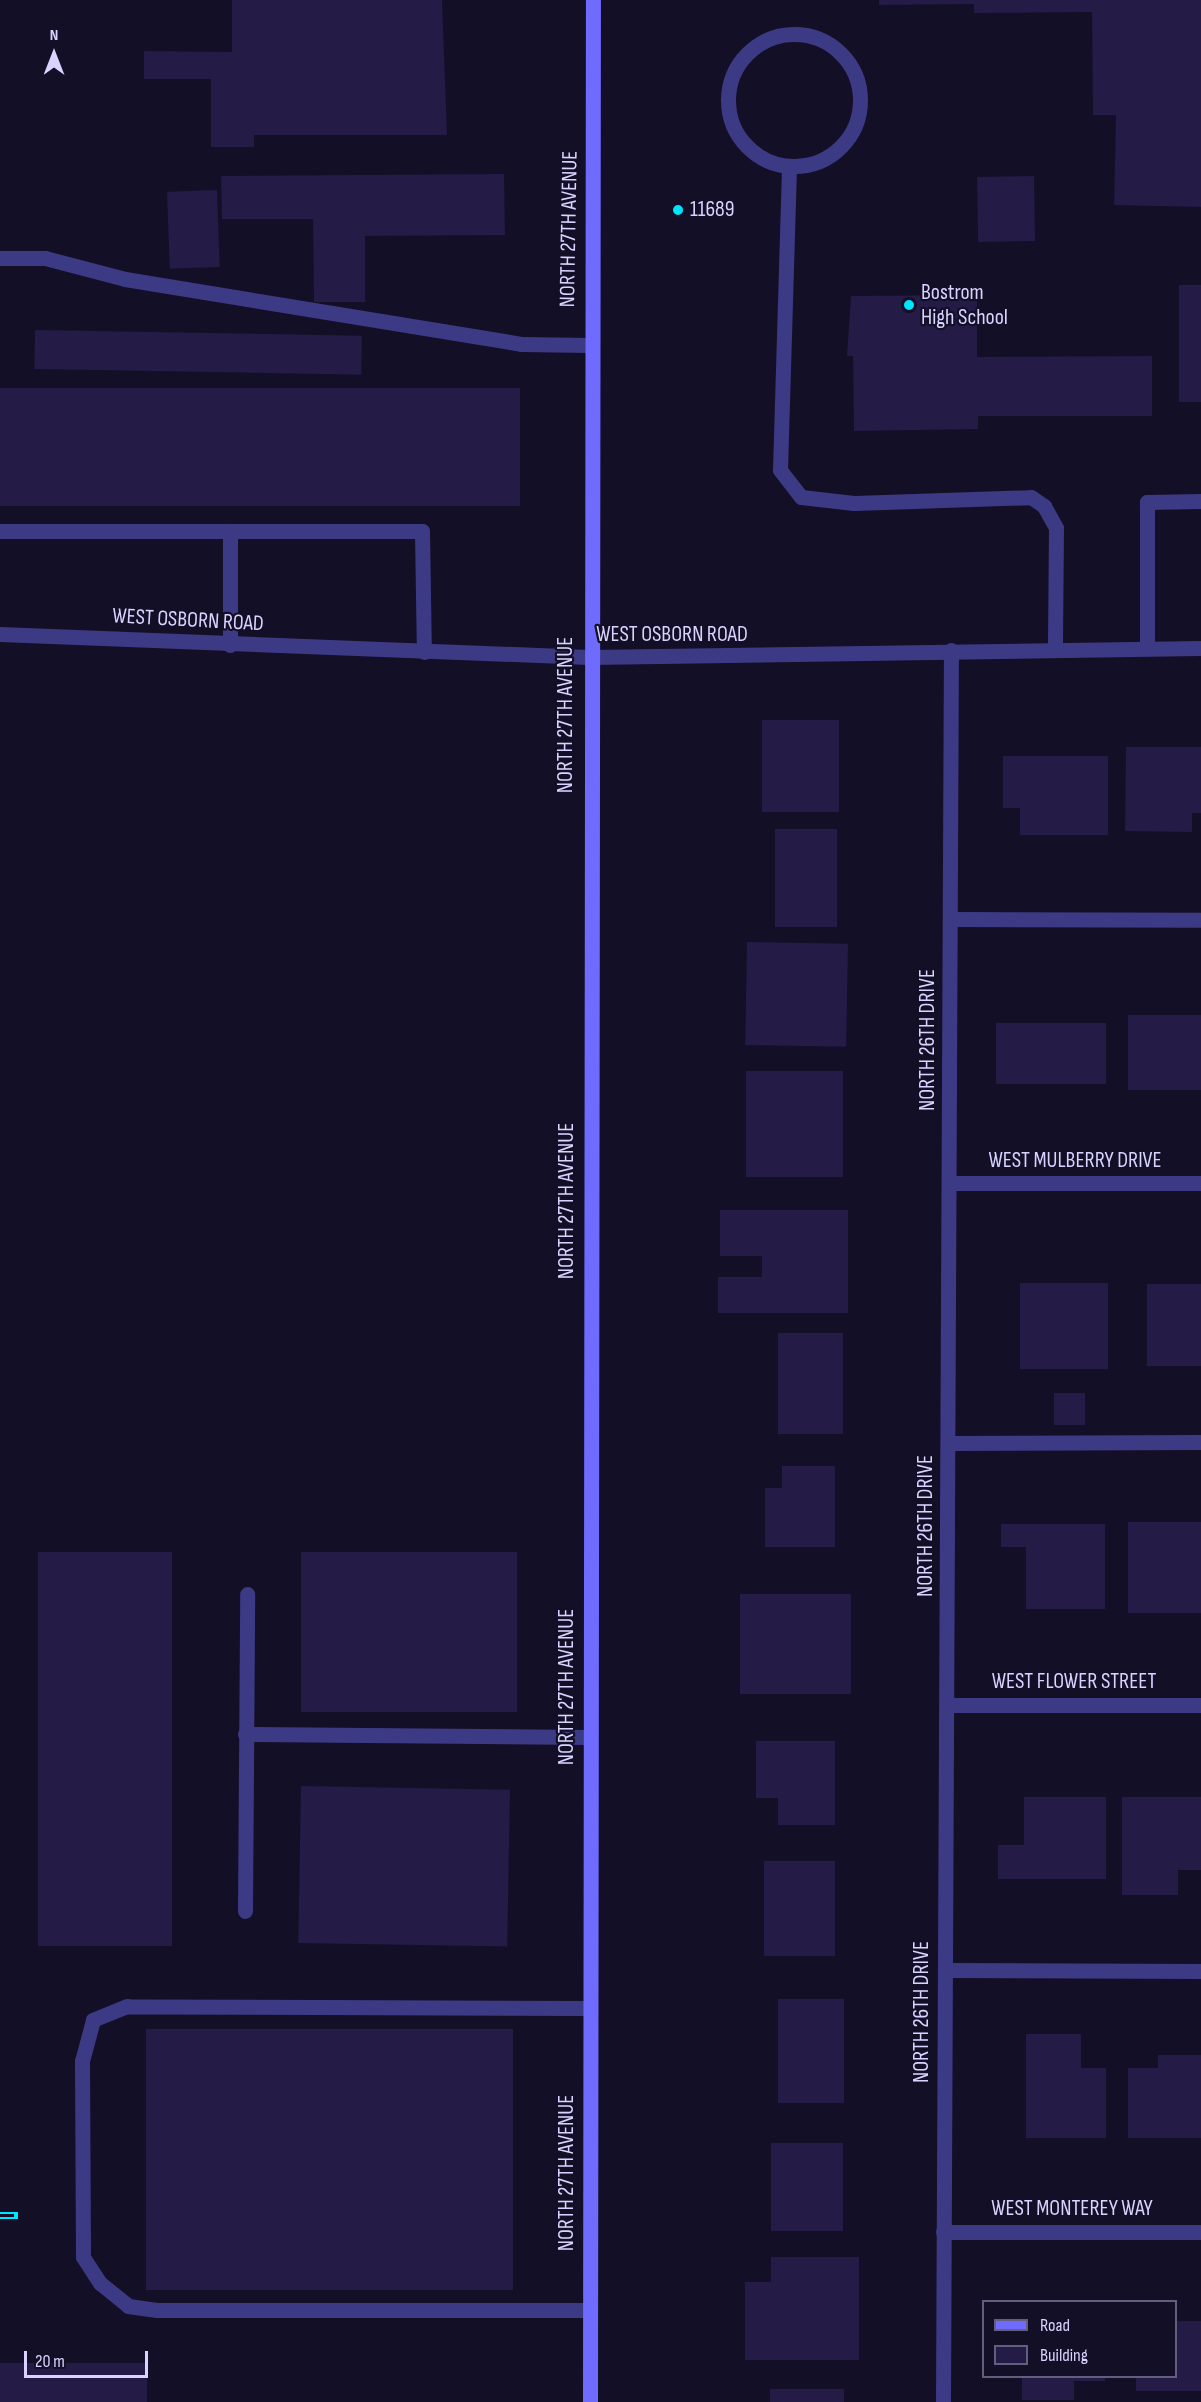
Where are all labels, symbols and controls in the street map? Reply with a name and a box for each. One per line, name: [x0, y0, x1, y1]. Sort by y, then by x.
north arrow: [24, 24, 84, 84]
text: N: [50, 26, 58, 45]
street label: NORTH 27TH AVENUE: [554, 151, 584, 307]
place label: 11689: [690, 197, 734, 223]
marker: 11689: [671, 203, 685, 217]
place label: Bostrom High School: [921, 279, 1008, 330]
marker: Bostrom High School: [902, 298, 916, 312]
street label: WEST OSBORN ROAD: [112, 603, 264, 637]
street label: WEST OSBORN ROAD: [596, 622, 748, 648]
street label: NORTH 27TH AVENUE: [553, 637, 579, 793]
street label: NORTH 26TH DRIVE: [915, 969, 941, 1111]
street label: NORTH 27TH AVENUE: [554, 1123, 580, 1279]
street label: WEST MULBERRY DRIVE: [988, 1148, 1162, 1174]
street label: NORTH 26TH DRIVE: [913, 1455, 939, 1597]
street label: NORTH 27TH AVENUE: [554, 1609, 580, 1765]
street label: WEST FLOWER STREET: [992, 1669, 1156, 1695]
street label: NORTH 26TH DRIVE: [909, 1941, 935, 2083]
street label: NORTH 27TH AVENUE: [554, 2095, 580, 2251]
street label: WEST MONTEREY WAY: [991, 2196, 1153, 2222]
legend: [982, 2300, 1177, 2378]
text: Road: [1040, 2315, 1070, 2336]
scale bar: [27, 2339, 152, 2377]
text: Building: [1040, 2345, 1088, 2366]
text: 20 m: [35, 2351, 65, 2372]

